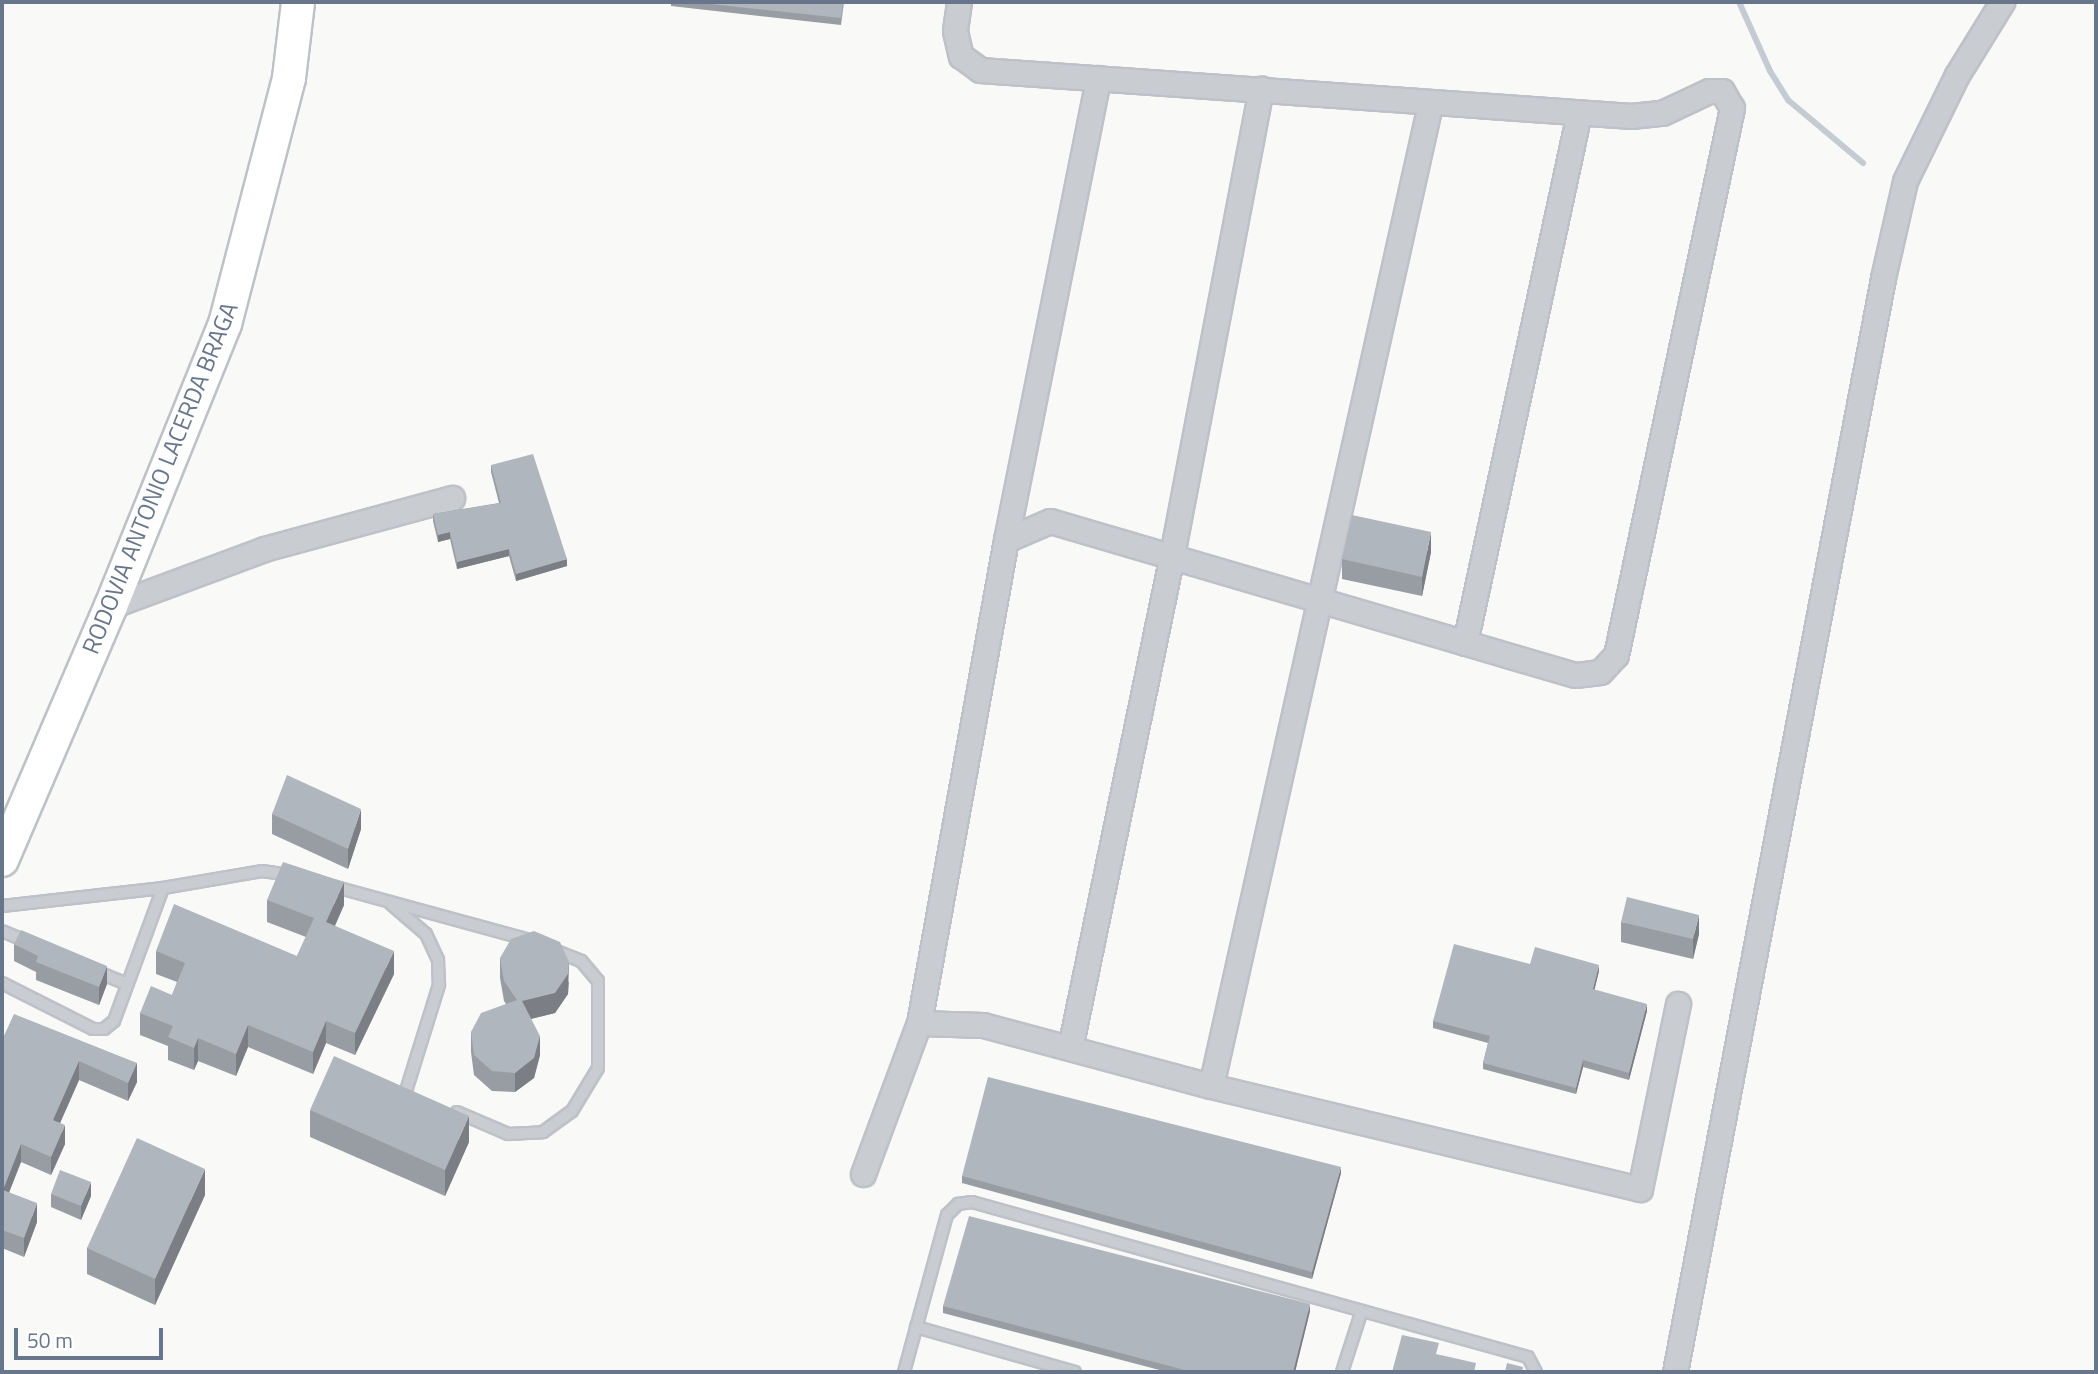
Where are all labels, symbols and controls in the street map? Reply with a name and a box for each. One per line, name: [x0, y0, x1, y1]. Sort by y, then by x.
street label: RODOVIA ANTONIO LACERDA BRAGA: [76, 298, 244, 658]
scale bar: [18, 1314, 166, 1358]
text: 50 m: [27, 1324, 73, 1356]

